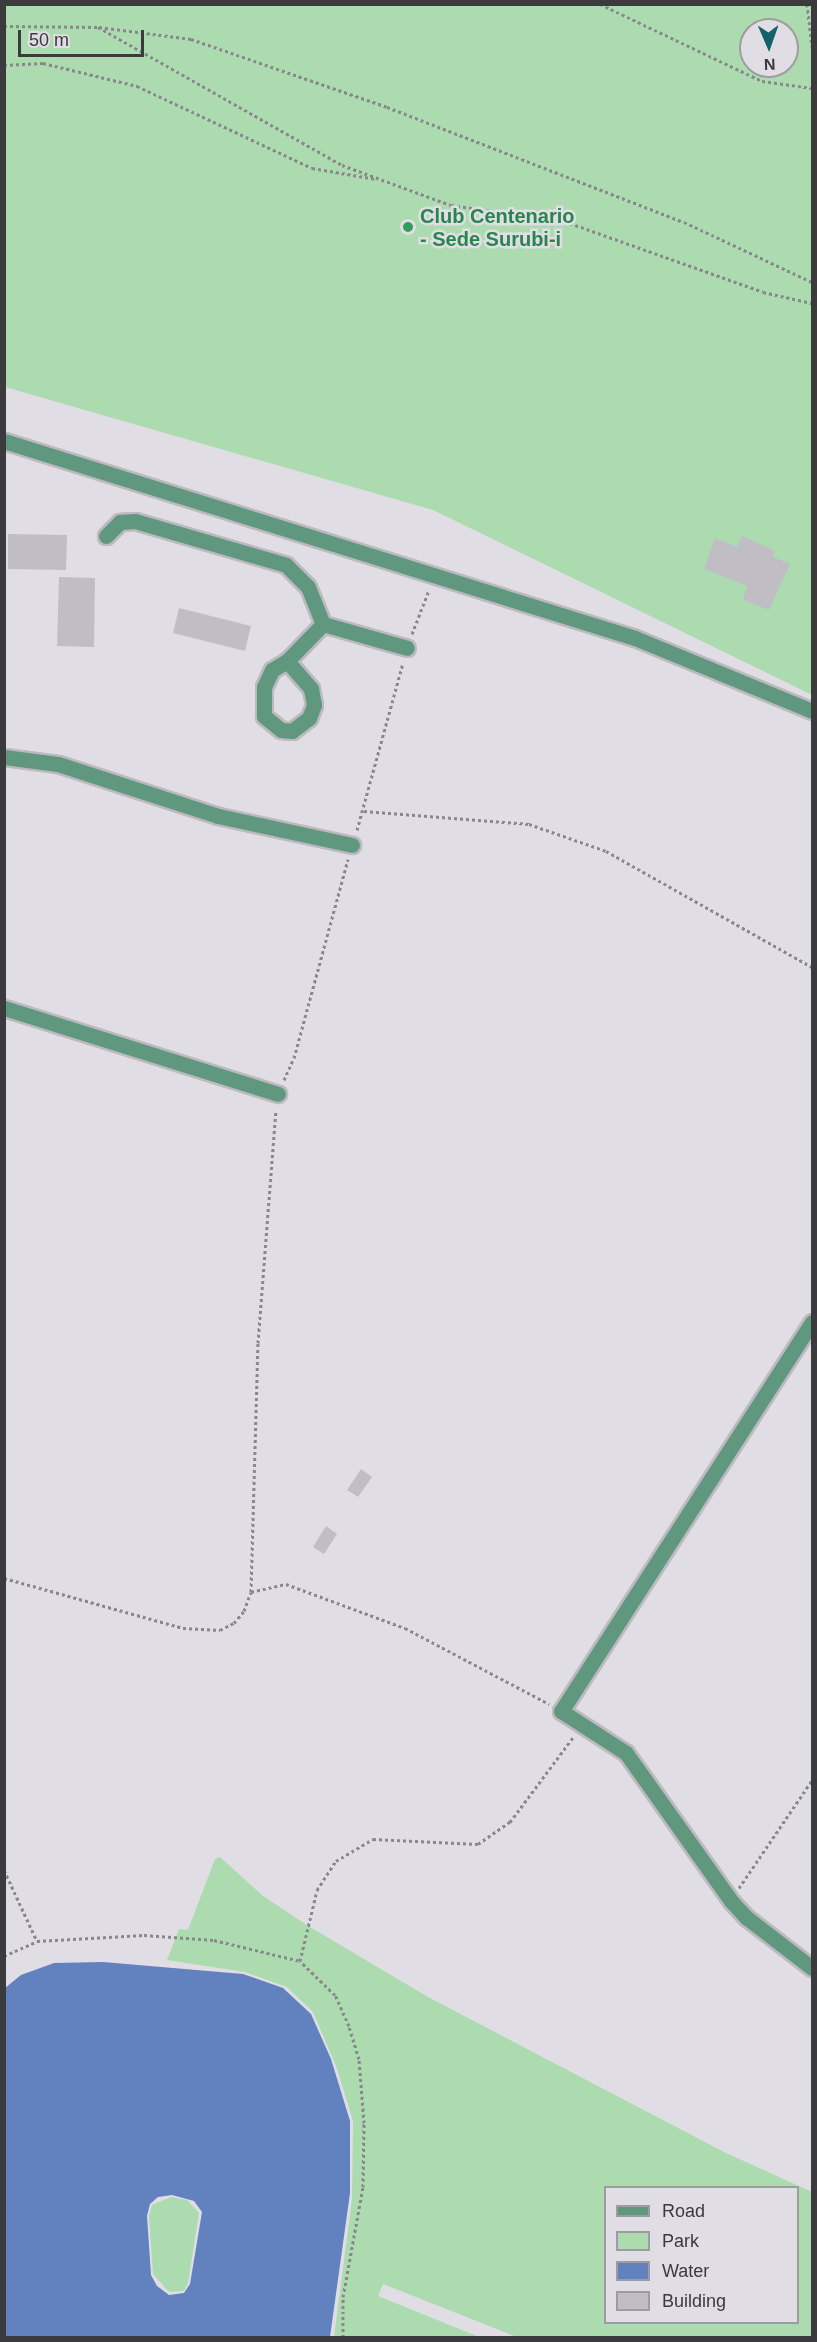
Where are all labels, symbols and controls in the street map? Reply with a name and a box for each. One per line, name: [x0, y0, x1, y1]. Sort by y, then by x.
scale bar: [21, 18, 147, 56]
north arrow: [739, 18, 799, 78]
text: 50 m: [29, 30, 69, 50]
text: N: [764, 56, 776, 73]
place label: Club Centenario - Sede Surubi-i: [420, 204, 574, 251]
marker: Club Centenario - Sede Surubi-i: [401, 220, 415, 234]
legend: [604, 2186, 799, 2324]
text: Road: [662, 2201, 705, 2221]
text: Park: [662, 2231, 699, 2251]
text: Water: [662, 2261, 709, 2281]
text: Building: [662, 2291, 726, 2311]

